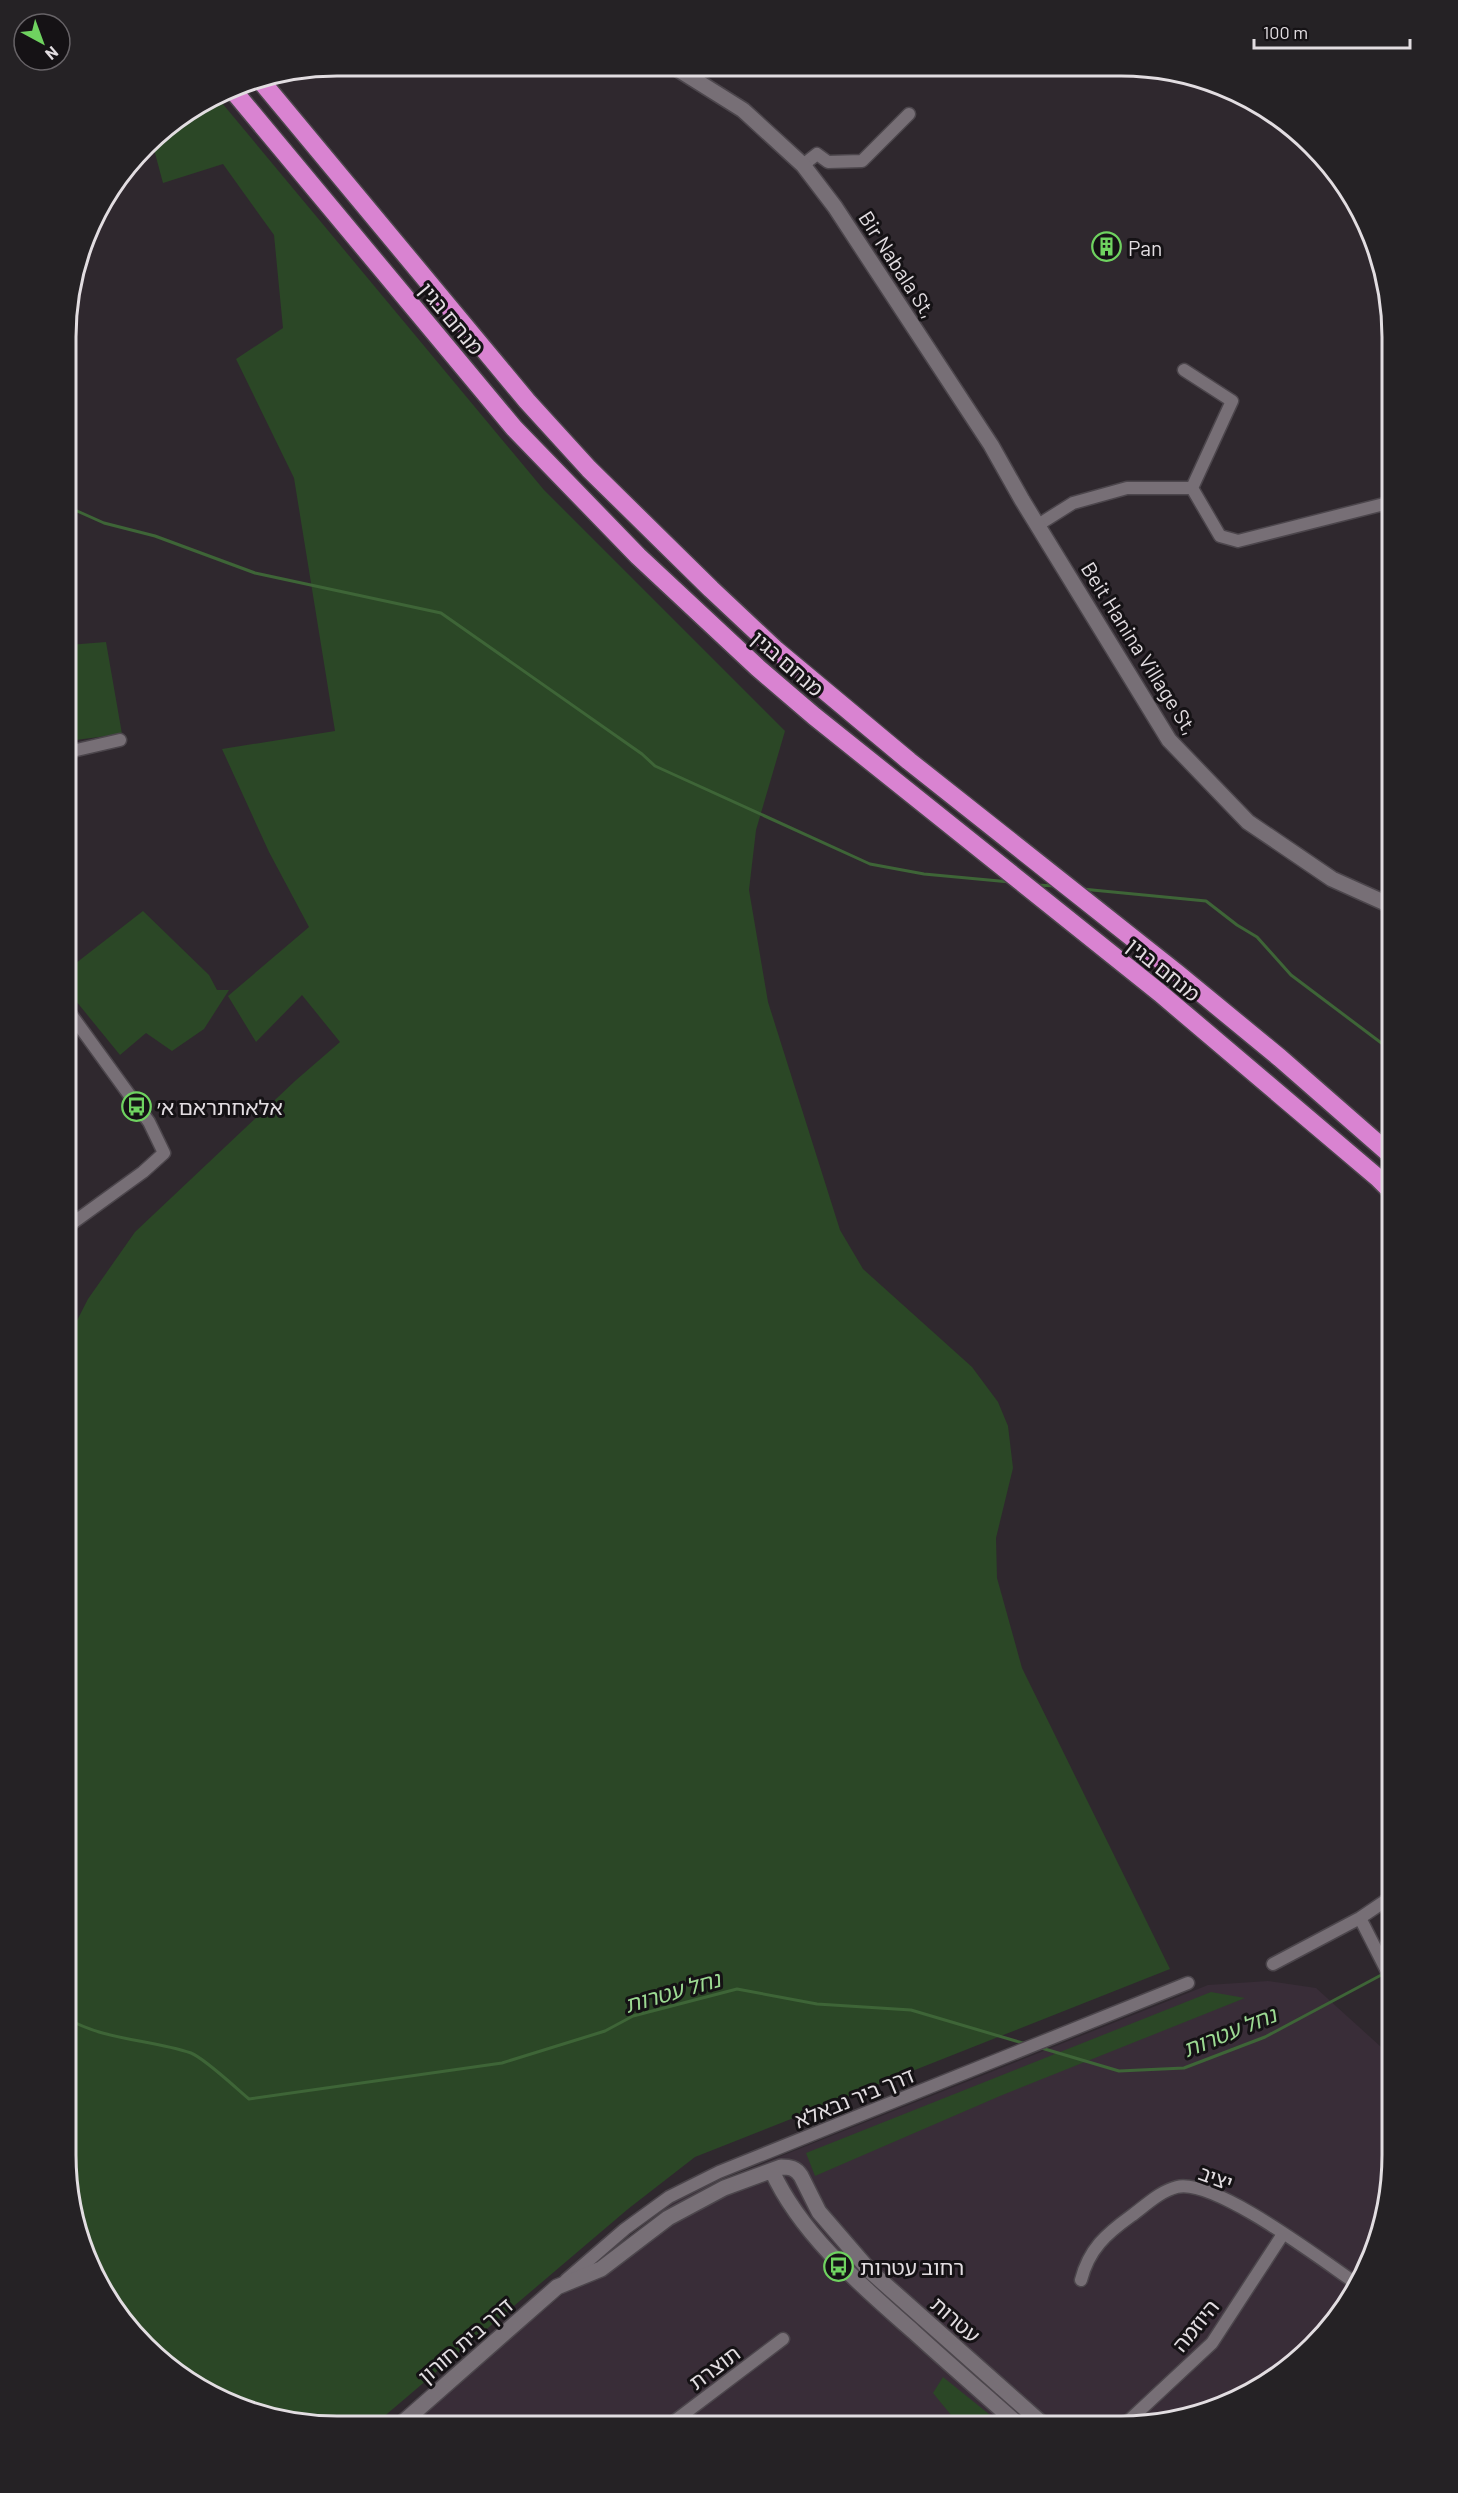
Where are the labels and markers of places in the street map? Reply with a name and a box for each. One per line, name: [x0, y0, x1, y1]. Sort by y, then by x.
building icon: Pan: [1091, 231, 1123, 263]
place label: Pan: [1128, 235, 1162, 260]
bus stop icon: אלאחתראם א׳: [120, 1090, 152, 1122]
place label: אלאחתראם א׳: [157, 1094, 283, 1119]
bus stop icon: רחוב עטרות: [823, 2250, 855, 2282]
place label: רחוב עטרות: [860, 2254, 964, 2279]

